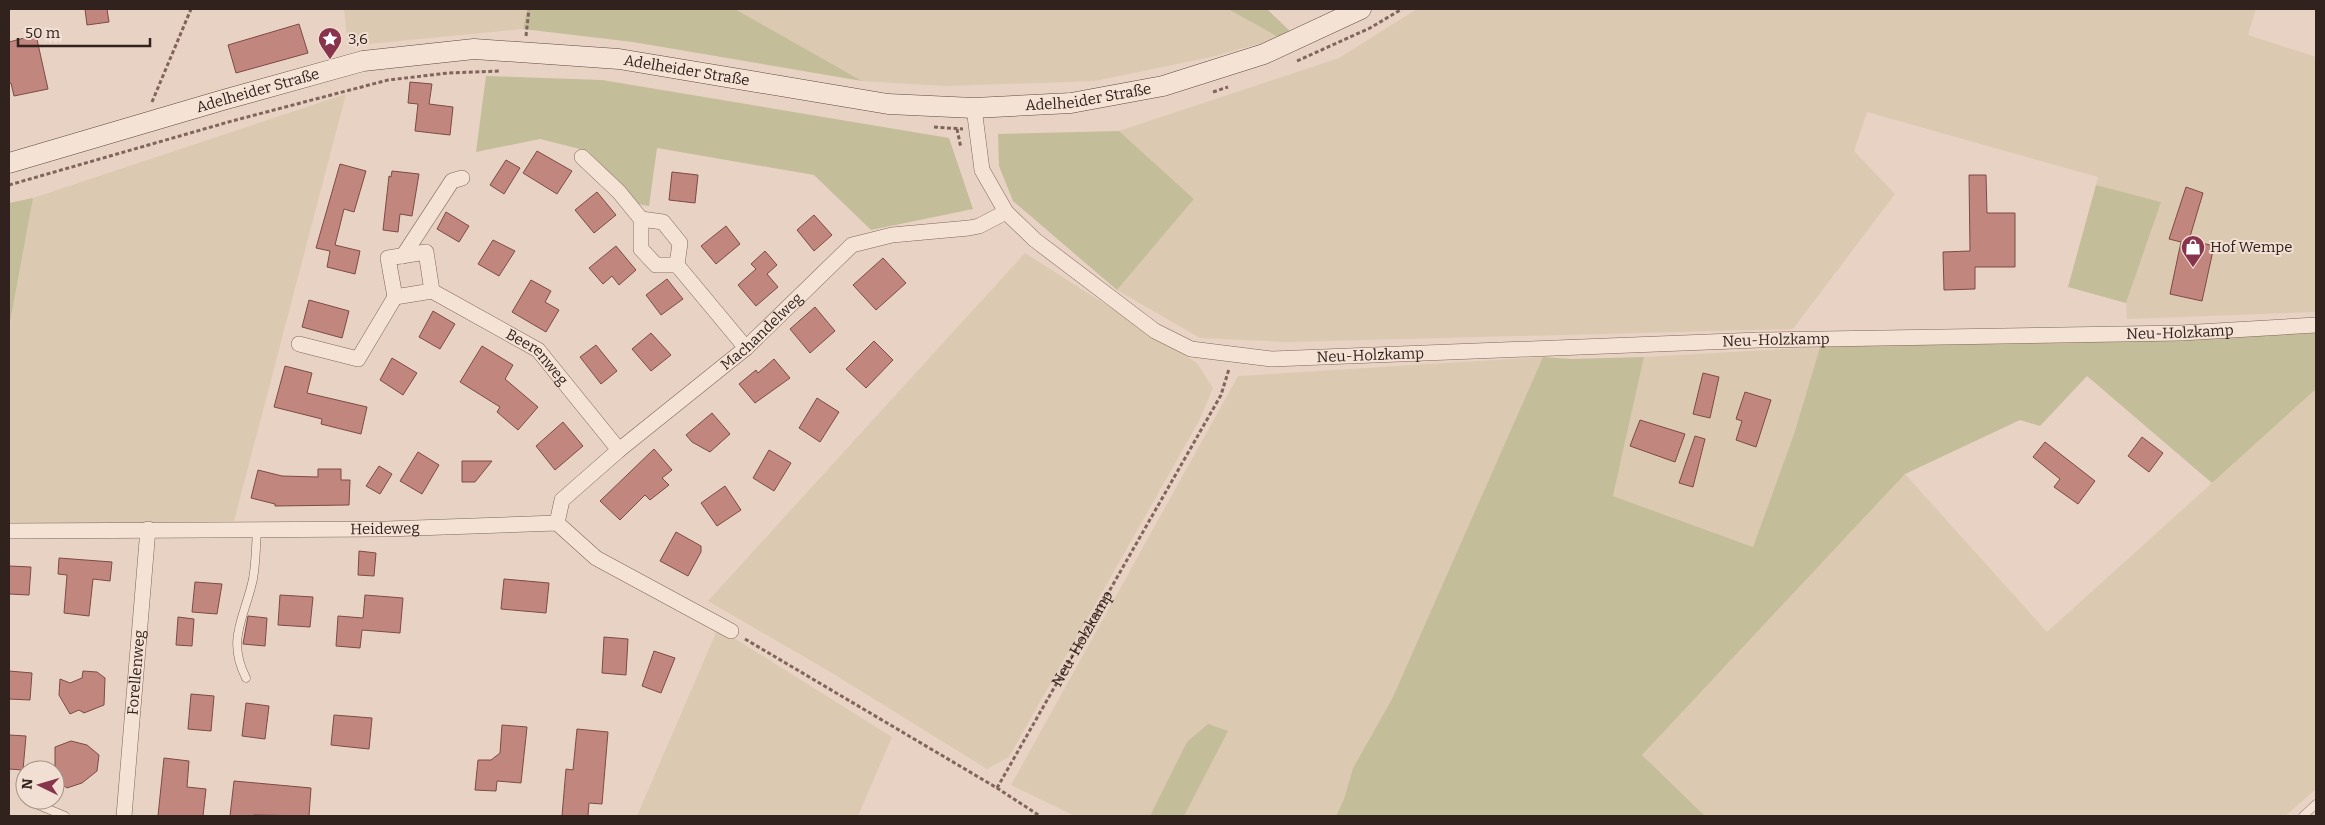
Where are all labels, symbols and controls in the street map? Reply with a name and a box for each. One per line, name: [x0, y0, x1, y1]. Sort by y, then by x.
scale bar: [18, 15, 150, 47]
text: 50 m: [25, 24, 61, 42]
place icon: 3,6: [317, 26, 343, 60]
place label: 3,6: [348, 30, 368, 48]
street label: Adelheider Straße: [622, 51, 751, 90]
street label: Adelheider Straße: [194, 65, 321, 116]
street label: Adelheider Straße: [1025, 79, 1152, 114]
shop icon: Hof Wempe: [2180, 234, 2206, 268]
place label: Hof Wempe: [2210, 238, 2292, 256]
street label: Machandelweg: [717, 289, 806, 374]
street label: Neu-Holzkamp: [2126, 321, 2234, 343]
street label: Beerenweg: [503, 325, 572, 389]
street label: Neu-Holzkamp: [1722, 330, 1830, 350]
street label: Neu-Holzkamp: [1316, 344, 1424, 366]
street label: Heideweg: [350, 519, 420, 538]
street label: Neu-Holzkamp: [1048, 587, 1117, 690]
street label: Forellenweg: [123, 629, 149, 716]
north arrow: [15, 760, 65, 810]
text: N: [19, 778, 37, 790]

